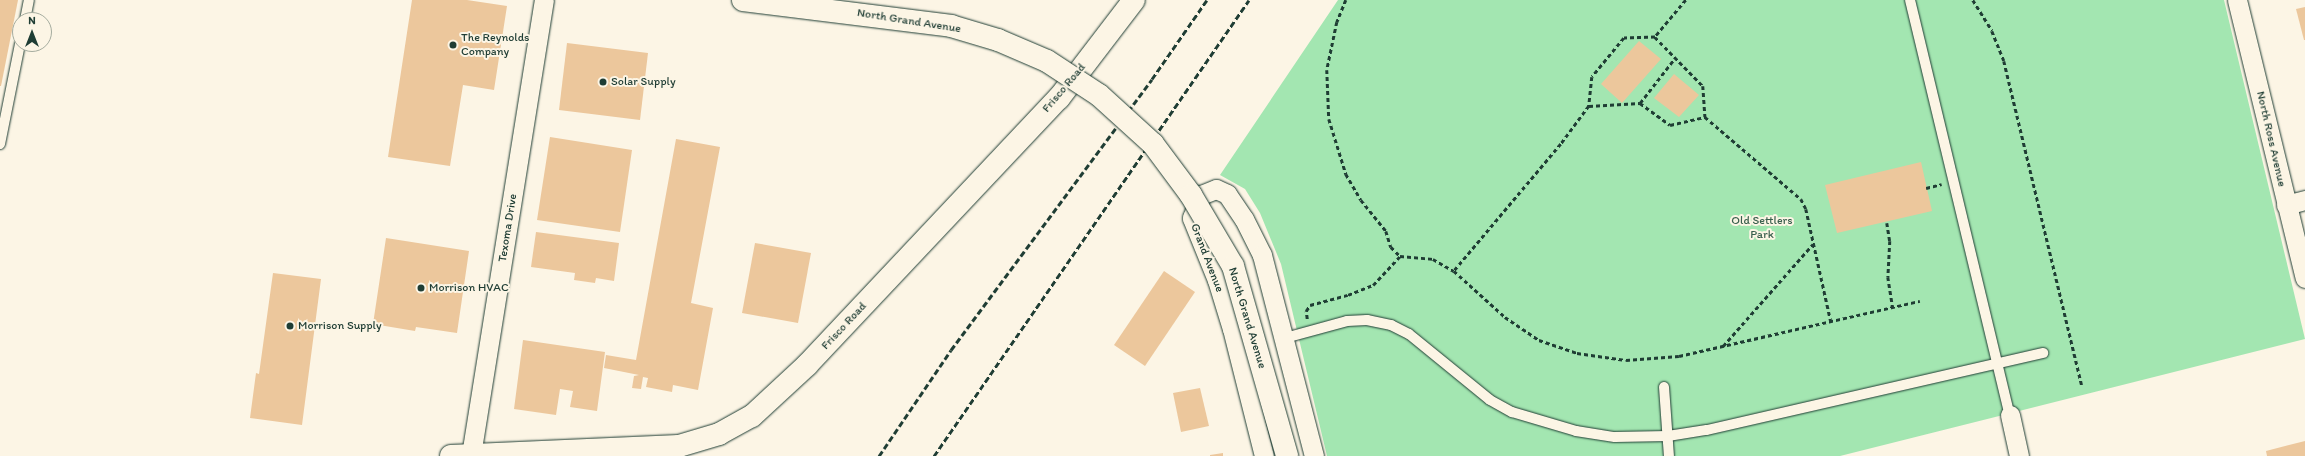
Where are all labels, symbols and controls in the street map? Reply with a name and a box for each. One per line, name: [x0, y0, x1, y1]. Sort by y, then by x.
street label: North Grand Avenue: [856, 6, 962, 36]
north arrow: [12, 12, 52, 52]
text: N: [28, 14, 36, 27]
place label: The Reynolds Company: [461, 31, 529, 59]
marker: The Reynolds Company: [448, 40, 458, 50]
street label: Frisco Road: [1039, 61, 1089, 115]
place label: Solar Supply: [611, 75, 675, 89]
marker: Solar Supply: [598, 77, 608, 87]
street label: North Ross Avenue: [2253, 90, 2289, 188]
street label: Texoma Drive: [495, 193, 521, 263]
park label: Old Settlers Park: [1731, 214, 1793, 242]
street label: Grand Avenue: [1187, 222, 1227, 294]
street label: North Grand Avenue: [1225, 266, 1269, 370]
place label: Morrison HVAC: [429, 281, 509, 295]
marker: Morrison HVAC: [416, 283, 426, 293]
street label: Frisco Road: [818, 299, 870, 353]
place label: Morrison Supply: [298, 319, 382, 333]
marker: Morrison Supply: [285, 321, 295, 331]

